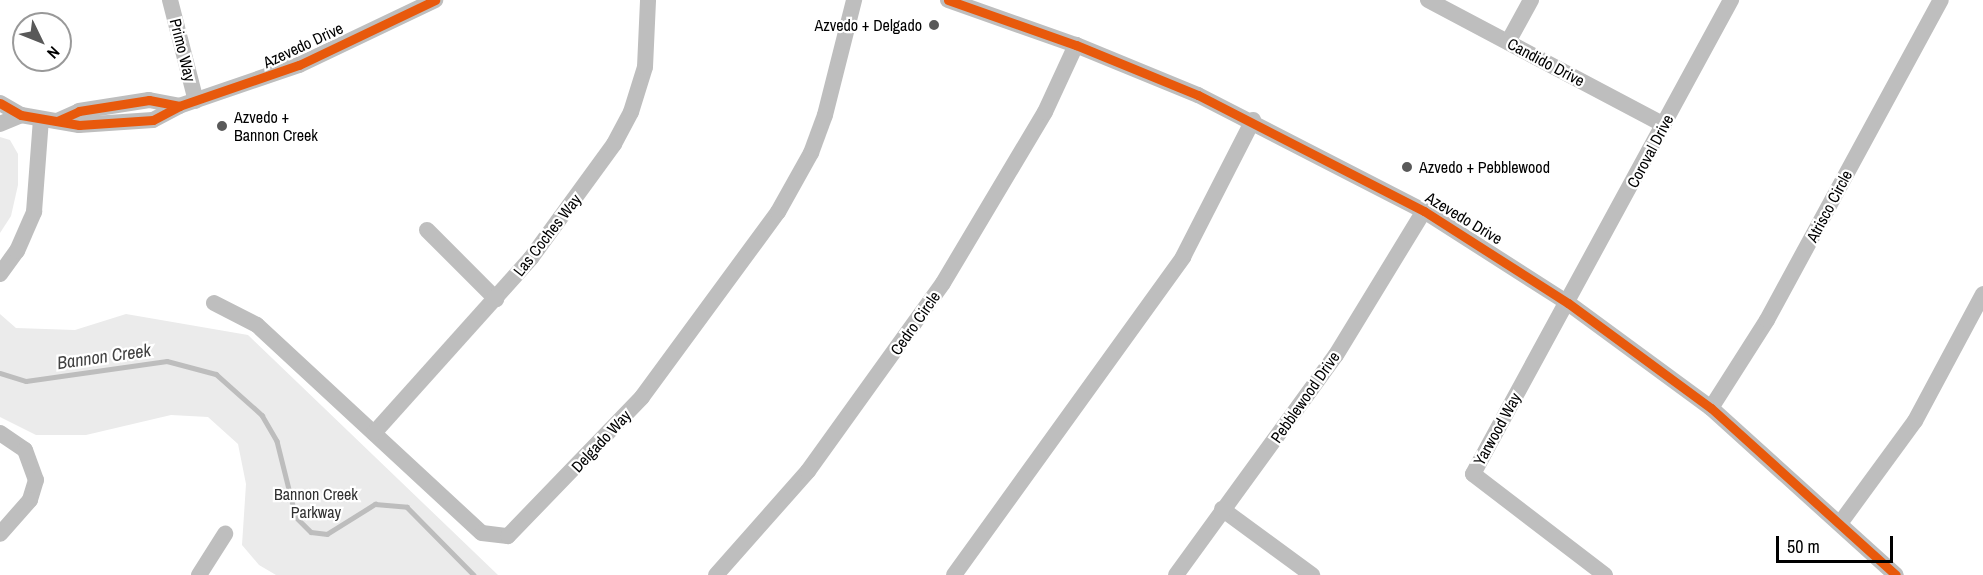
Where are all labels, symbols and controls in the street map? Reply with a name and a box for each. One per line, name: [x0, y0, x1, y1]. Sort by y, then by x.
north arrow: [12, 12, 72, 72]
place label: Azvedo + Delgado: [814, 15, 922, 35]
street label: Primo Way: [166, 16, 200, 84]
street label: Azevedo Drive: [260, 18, 346, 72]
marker: Azvedo + Delgado: [927, 18, 941, 32]
street label: Candido Drive: [1504, 34, 1588, 90]
text: N: [42, 42, 65, 64]
place label: Azvedo + Bannon Creek: [234, 107, 318, 145]
street label: Coroval Drive: [1623, 111, 1677, 191]
marker: Azvedo + Bannon Creek: [215, 119, 229, 133]
place label: Azvedo + Pebblewood: [1419, 157, 1550, 177]
marker: Azvedo + Pebblewood: [1400, 160, 1414, 174]
street label: Atrisco Circle: [1802, 167, 1856, 245]
street label: Azevedo Drive: [1422, 188, 1506, 248]
street label: Las Coches Way: [509, 190, 585, 280]
street label: Cedro Circle: [886, 287, 944, 359]
water label: Bannon Creek: [56, 340, 152, 374]
street label: Pebblewood Drive: [1266, 348, 1344, 446]
street label: Yarwood Way: [1469, 389, 1525, 469]
street label: Delgado Way: [567, 406, 635, 476]
park label: Bannon Creek Parkway: [274, 484, 358, 522]
scale bar: [1779, 524, 1896, 562]
text: 50 m: [1787, 534, 1820, 559]

